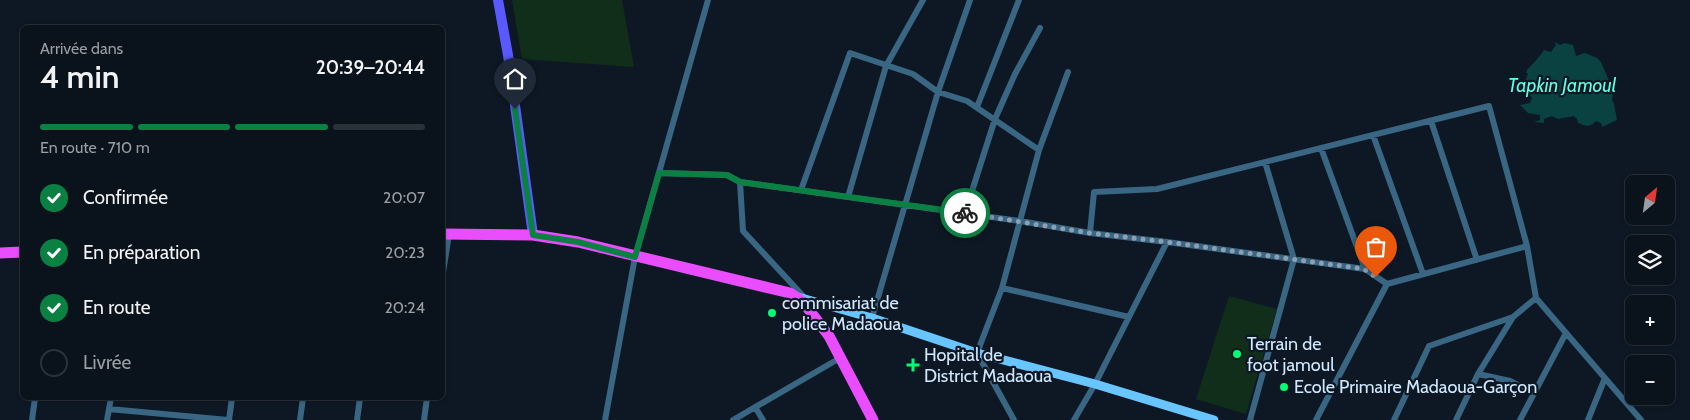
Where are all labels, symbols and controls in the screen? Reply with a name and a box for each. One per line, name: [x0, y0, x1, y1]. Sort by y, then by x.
text: Arrivée dans: [40, 39, 123, 58]
text: 20:39–20:44: [316, 56, 425, 79]
text: 4 min: [40, 57, 120, 96]
pin: [494, 58, 536, 109]
icon: home: [501, 65, 529, 93]
water label: Tapkin Jamoul: [1508, 74, 1617, 97]
text: En route · 710 m: [40, 138, 150, 157]
north arrow: [1625, 175, 1675, 225]
map controls: [1625, 175, 1675, 405]
icon: check: [40, 184, 68, 212]
text: Confirmée: [83, 186, 168, 209]
text: 20:07: [383, 188, 425, 207]
courier: [940, 188, 990, 238]
icon: bike: [951, 199, 979, 227]
pin: [1355, 226, 1397, 277]
icon: bag: [1362, 233, 1390, 261]
button: layers: [1625, 235, 1675, 285]
icon: check: [40, 239, 68, 267]
text: En préparation: [83, 241, 200, 264]
text: 20:23: [385, 243, 425, 262]
place label: commisariat de police Madaoua: [782, 292, 901, 335]
icon: check: [40, 294, 68, 322]
button: +: [1625, 295, 1675, 345]
text: En route: [83, 296, 150, 319]
text: 20:24: [384, 298, 425, 317]
marker: commisariat de police Madaoua: [766, 307, 778, 319]
place label: Terrain de foot jamoul: [1247, 333, 1335, 376]
place label: Hopital de District Madaoua: [924, 344, 1052, 387]
marker: Terrain de foot jamoul: [1231, 348, 1243, 360]
text: Livrée: [83, 351, 131, 374]
button: −: [1625, 355, 1675, 405]
marker: Hopital de District Madaoua: [906, 358, 920, 372]
place label: Ecole Primaire Madaoua-Garçon: [1294, 376, 1537, 398]
marker: Ecole Primaire Madaoua-Garçon: [1278, 381, 1290, 393]

